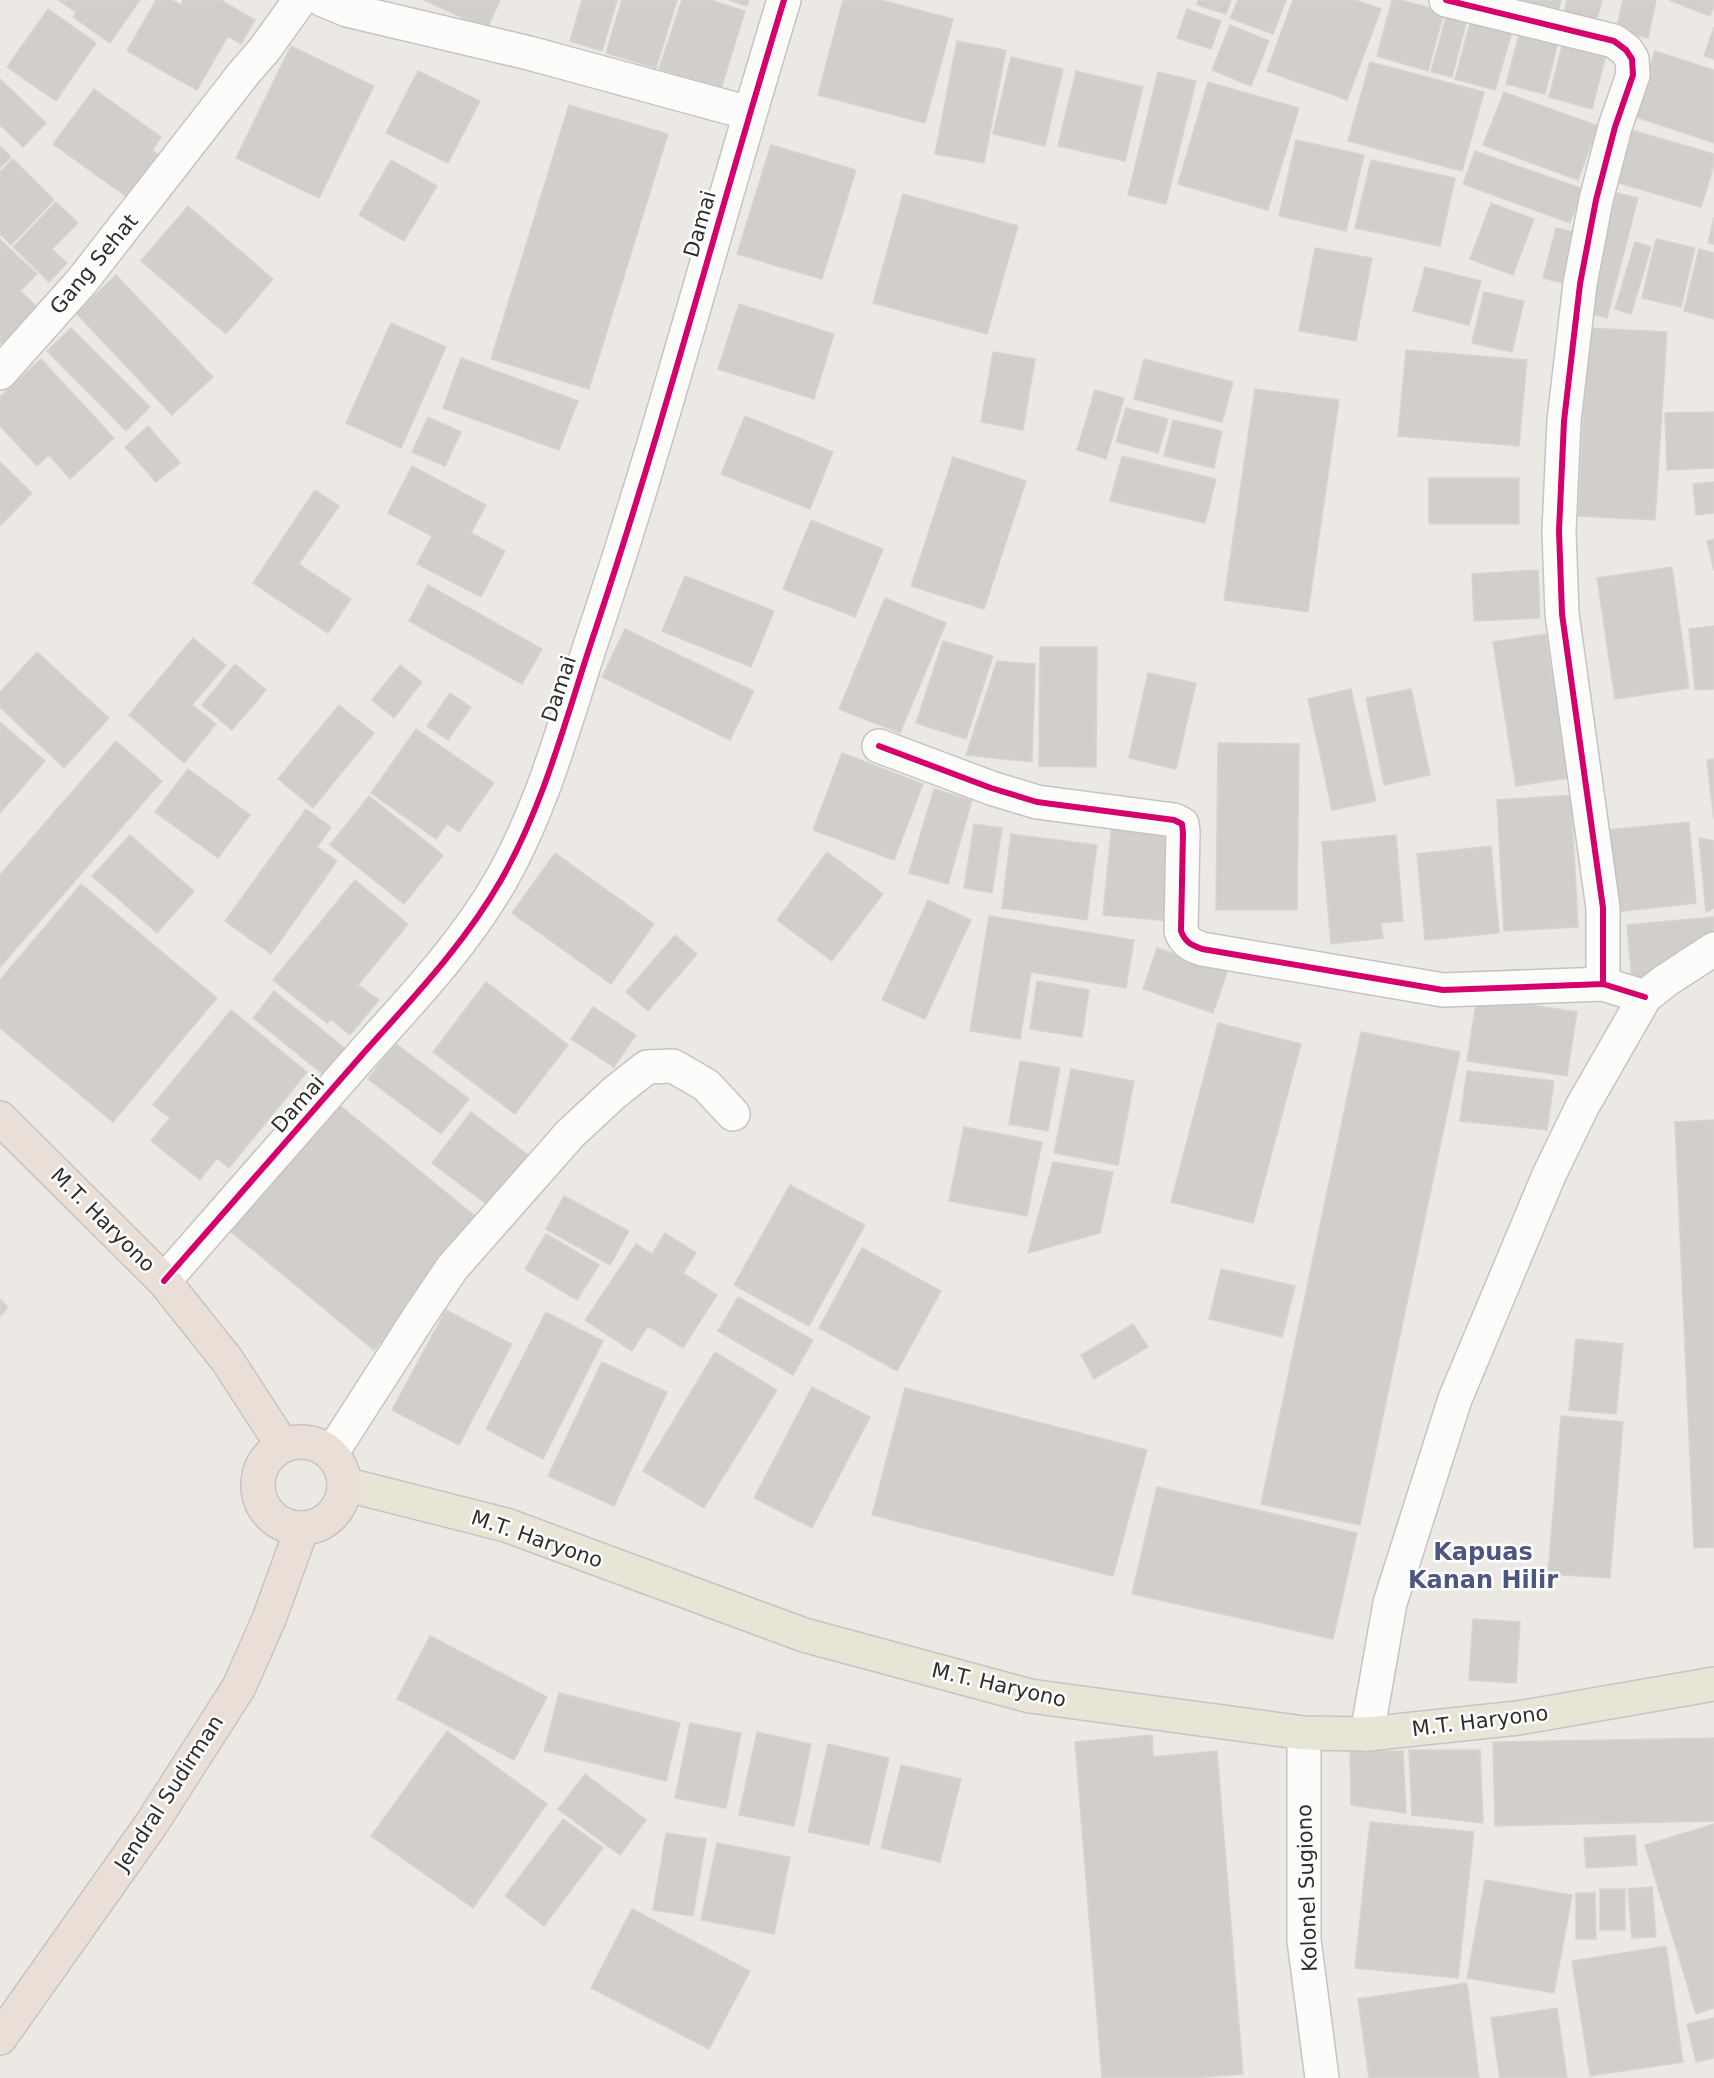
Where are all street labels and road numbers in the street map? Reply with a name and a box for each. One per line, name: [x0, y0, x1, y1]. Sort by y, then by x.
street label: Damai: [679, 188, 721, 260]
street label: Gang Sehat: [45, 209, 143, 319]
street label: Damai: [537, 653, 581, 725]
street label: Damai: [267, 1070, 329, 1138]
street label: M.T. Haryono: [46, 1163, 160, 1277]
street label: M.T. Haryono: [468, 1505, 606, 1573]
street label: M.T. Haryono: [929, 1658, 1069, 1712]
street label: M.T. Haryono: [1410, 1701, 1550, 1741]
street label: Jendral Sudirman: [109, 1711, 228, 1877]
street label: Kolonel Sugiono: [1292, 1804, 1322, 1972]

